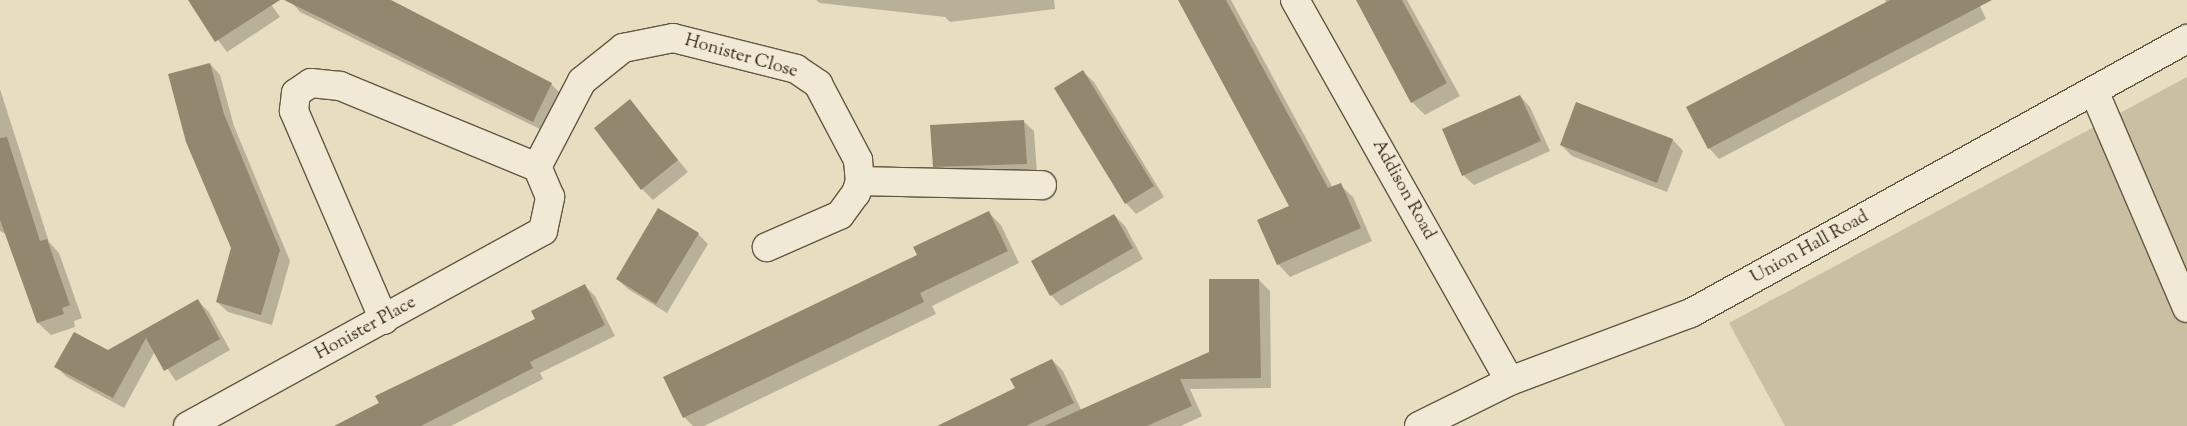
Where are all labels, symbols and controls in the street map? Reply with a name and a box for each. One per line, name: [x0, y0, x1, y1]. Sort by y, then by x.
street label: Honister Close: [682, 31, 800, 83]
street label: Addison Road: [1367, 136, 1439, 244]
street label: Union Hall Road: [1747, 207, 1873, 289]
street label: Honister Place: [312, 292, 420, 366]

